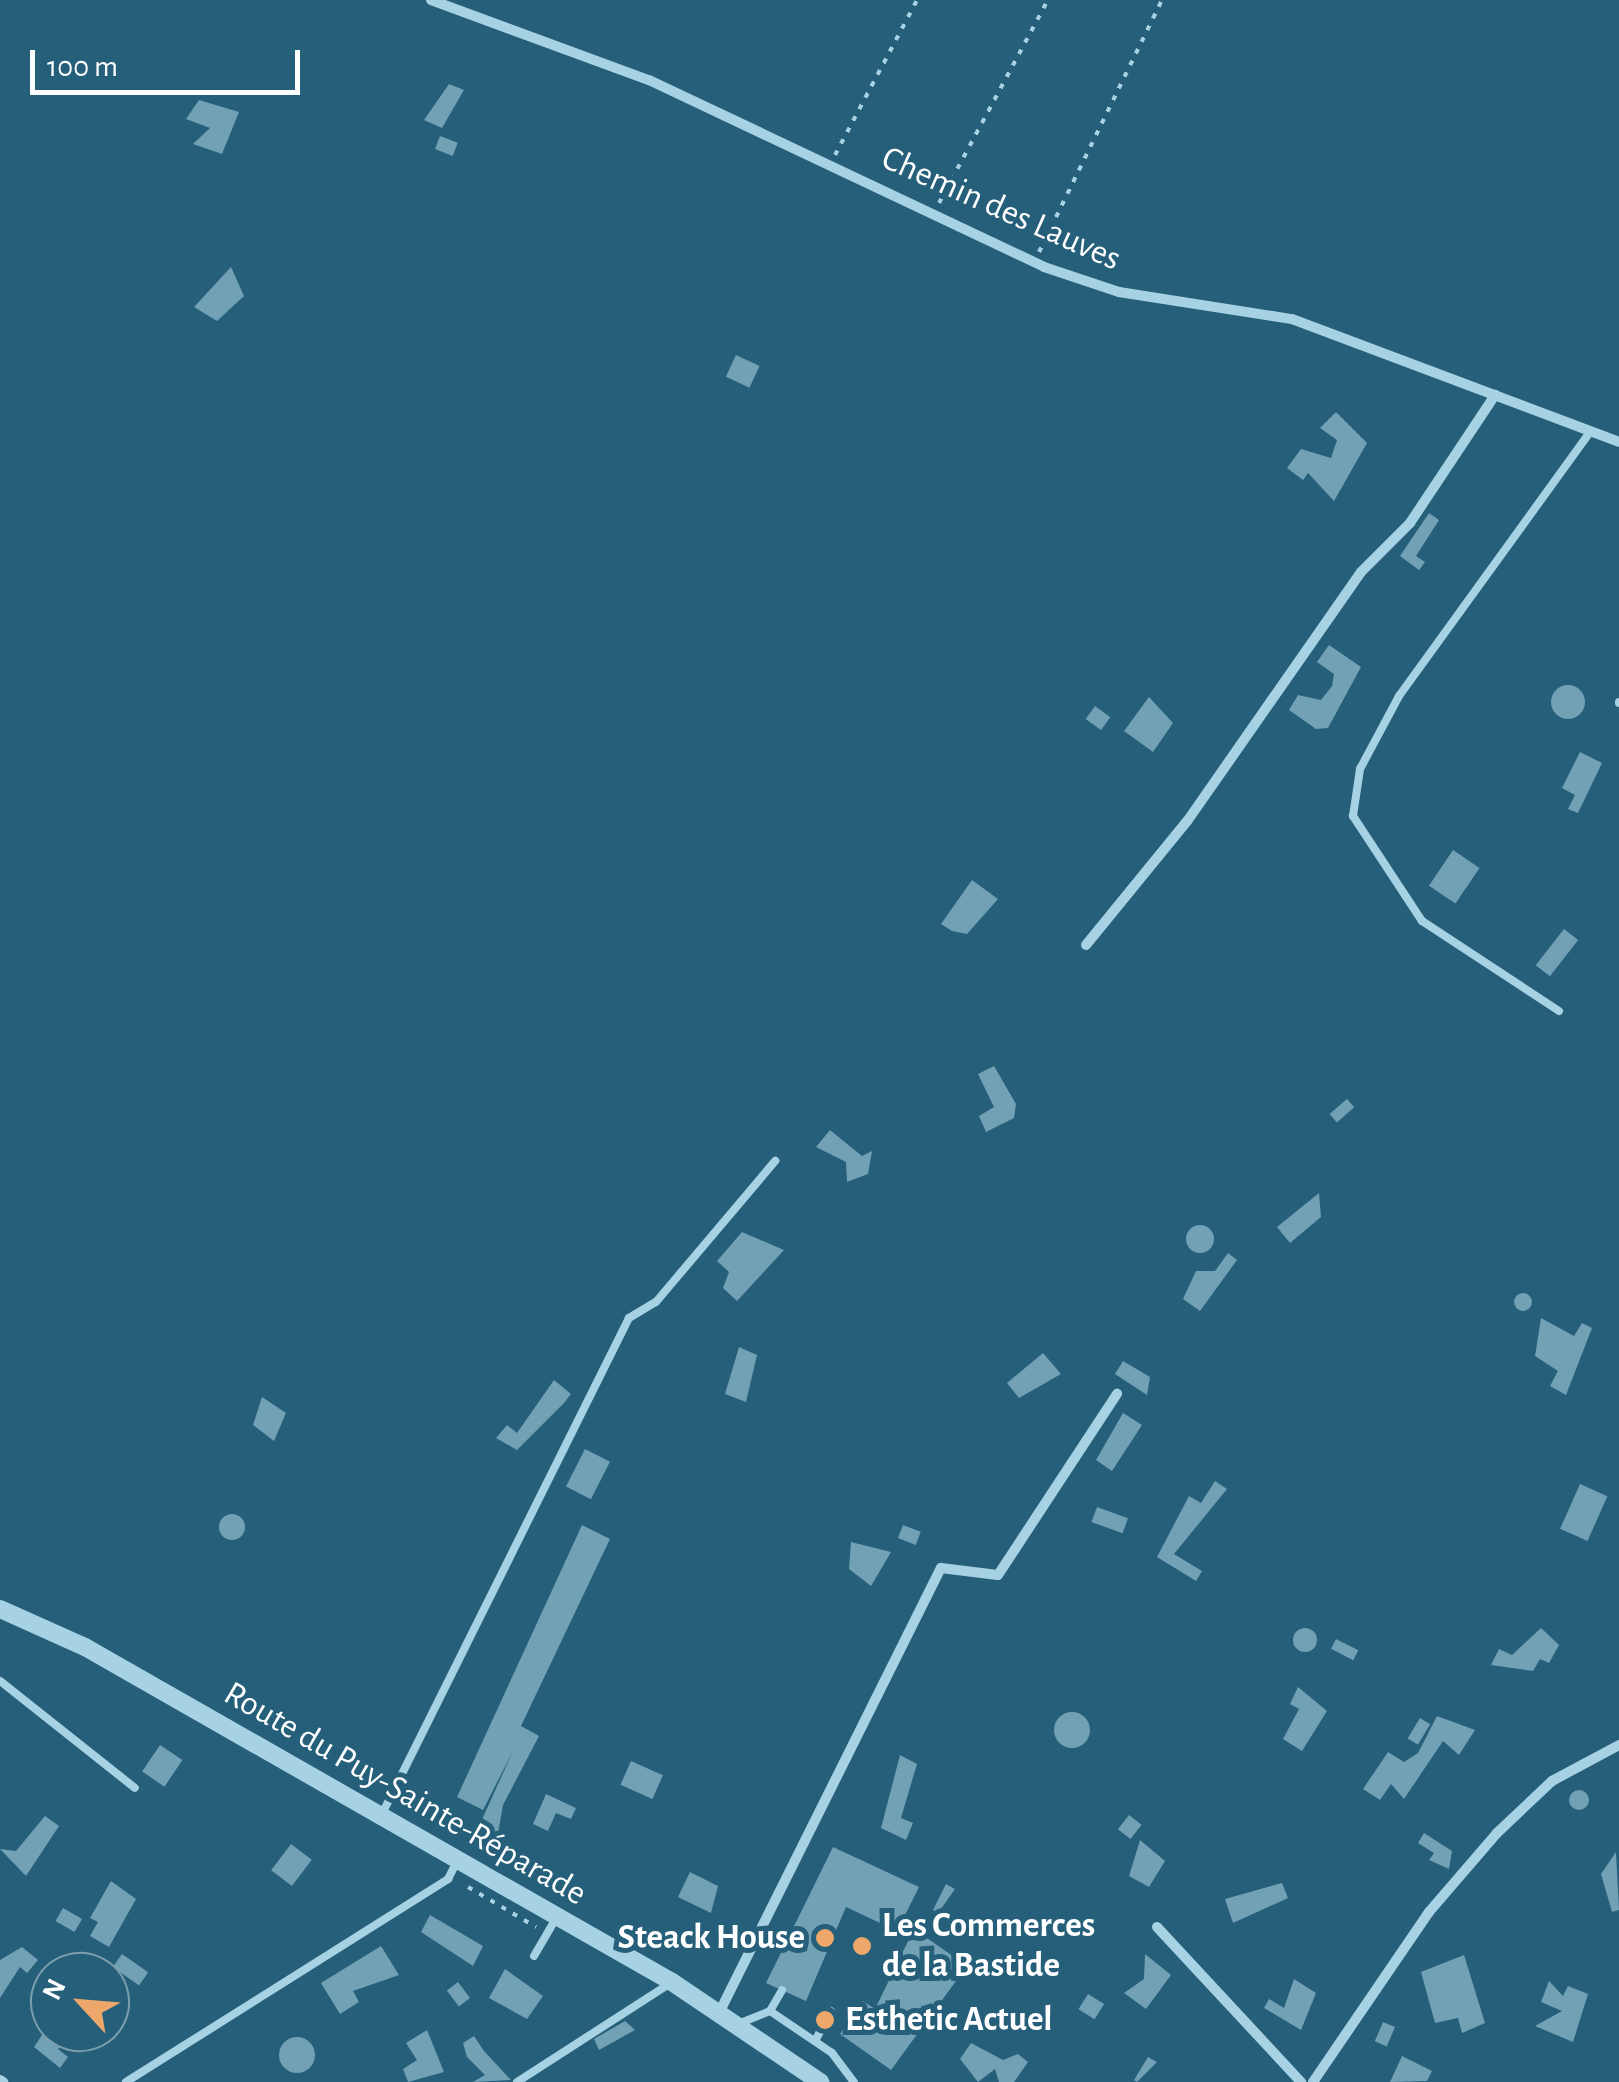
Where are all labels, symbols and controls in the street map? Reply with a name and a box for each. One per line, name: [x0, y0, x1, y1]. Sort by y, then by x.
scale bar: [35, 30, 305, 92]
text: 100 m: [47, 52, 118, 82]
street label: Chemin des Lauves: [875, 137, 1127, 281]
street label: Route du Puy-Sainte-Réparade: [216, 1673, 594, 1915]
place label: Les Commerces de la Bastide: [882, 1905, 1095, 1987]
place label: Steack House: [618, 1917, 805, 1959]
marker: Steack House: [814, 1927, 836, 1949]
marker: Les Commerces de la Bastide: [851, 1935, 873, 1957]
north arrow: [30, 1952, 130, 2052]
text: N: [38, 1975, 72, 2005]
place label: Esthetic Actuel: [845, 1999, 1053, 2041]
marker: Esthetic Actuel: [814, 2009, 836, 2031]

